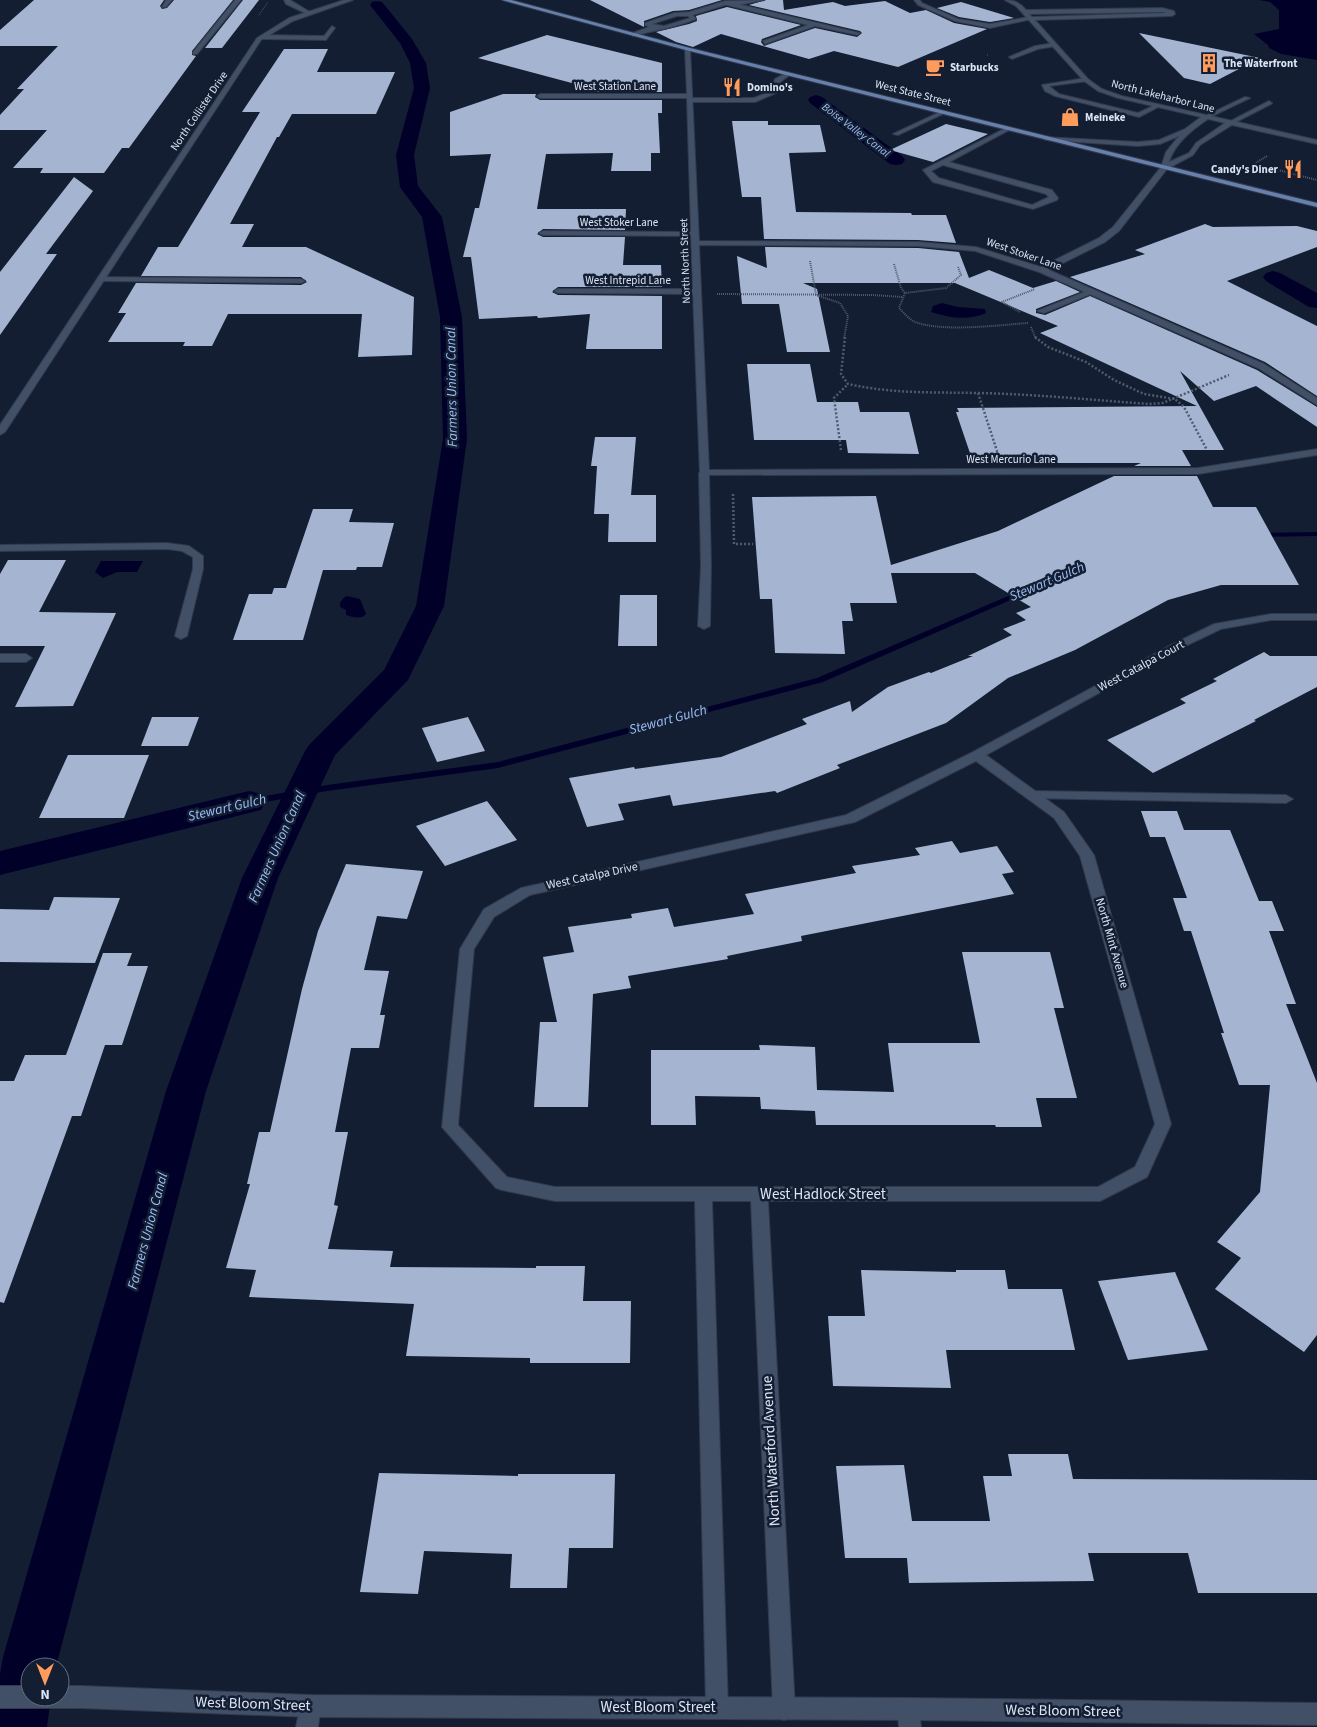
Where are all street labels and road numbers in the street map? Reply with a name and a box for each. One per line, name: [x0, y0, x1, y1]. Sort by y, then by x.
street label: North Collister Drive: [167, 68, 231, 154]
street label: West State Street: [873, 76, 953, 110]
street label: North Lakeharbor Lane: [1110, 76, 1217, 116]
street label: West Station Lane: [574, 79, 656, 94]
street label: West Stoker Lane: [580, 215, 659, 230]
street label: North North Street: [676, 218, 694, 304]
street label: West Stoker Lane: [984, 234, 1064, 274]
street label: West Intrepid Lane: [585, 273, 671, 288]
street label: West Mercurio Lane: [966, 452, 1056, 467]
street label: West Catalpa Court: [1095, 636, 1187, 696]
street label: West Catalpa Drive: [545, 858, 639, 894]
street label: North Mint Avenue: [1091, 896, 1133, 990]
street label: West Hadlock Street: [760, 1184, 886, 1205]
street label: North Waterford Avenue: [757, 1375, 785, 1527]
street label: West Bloom Street: [195, 1691, 311, 1717]
street label: West Bloom Street: [600, 1697, 716, 1718]
street label: West Bloom Street: [1005, 1699, 1121, 1723]

